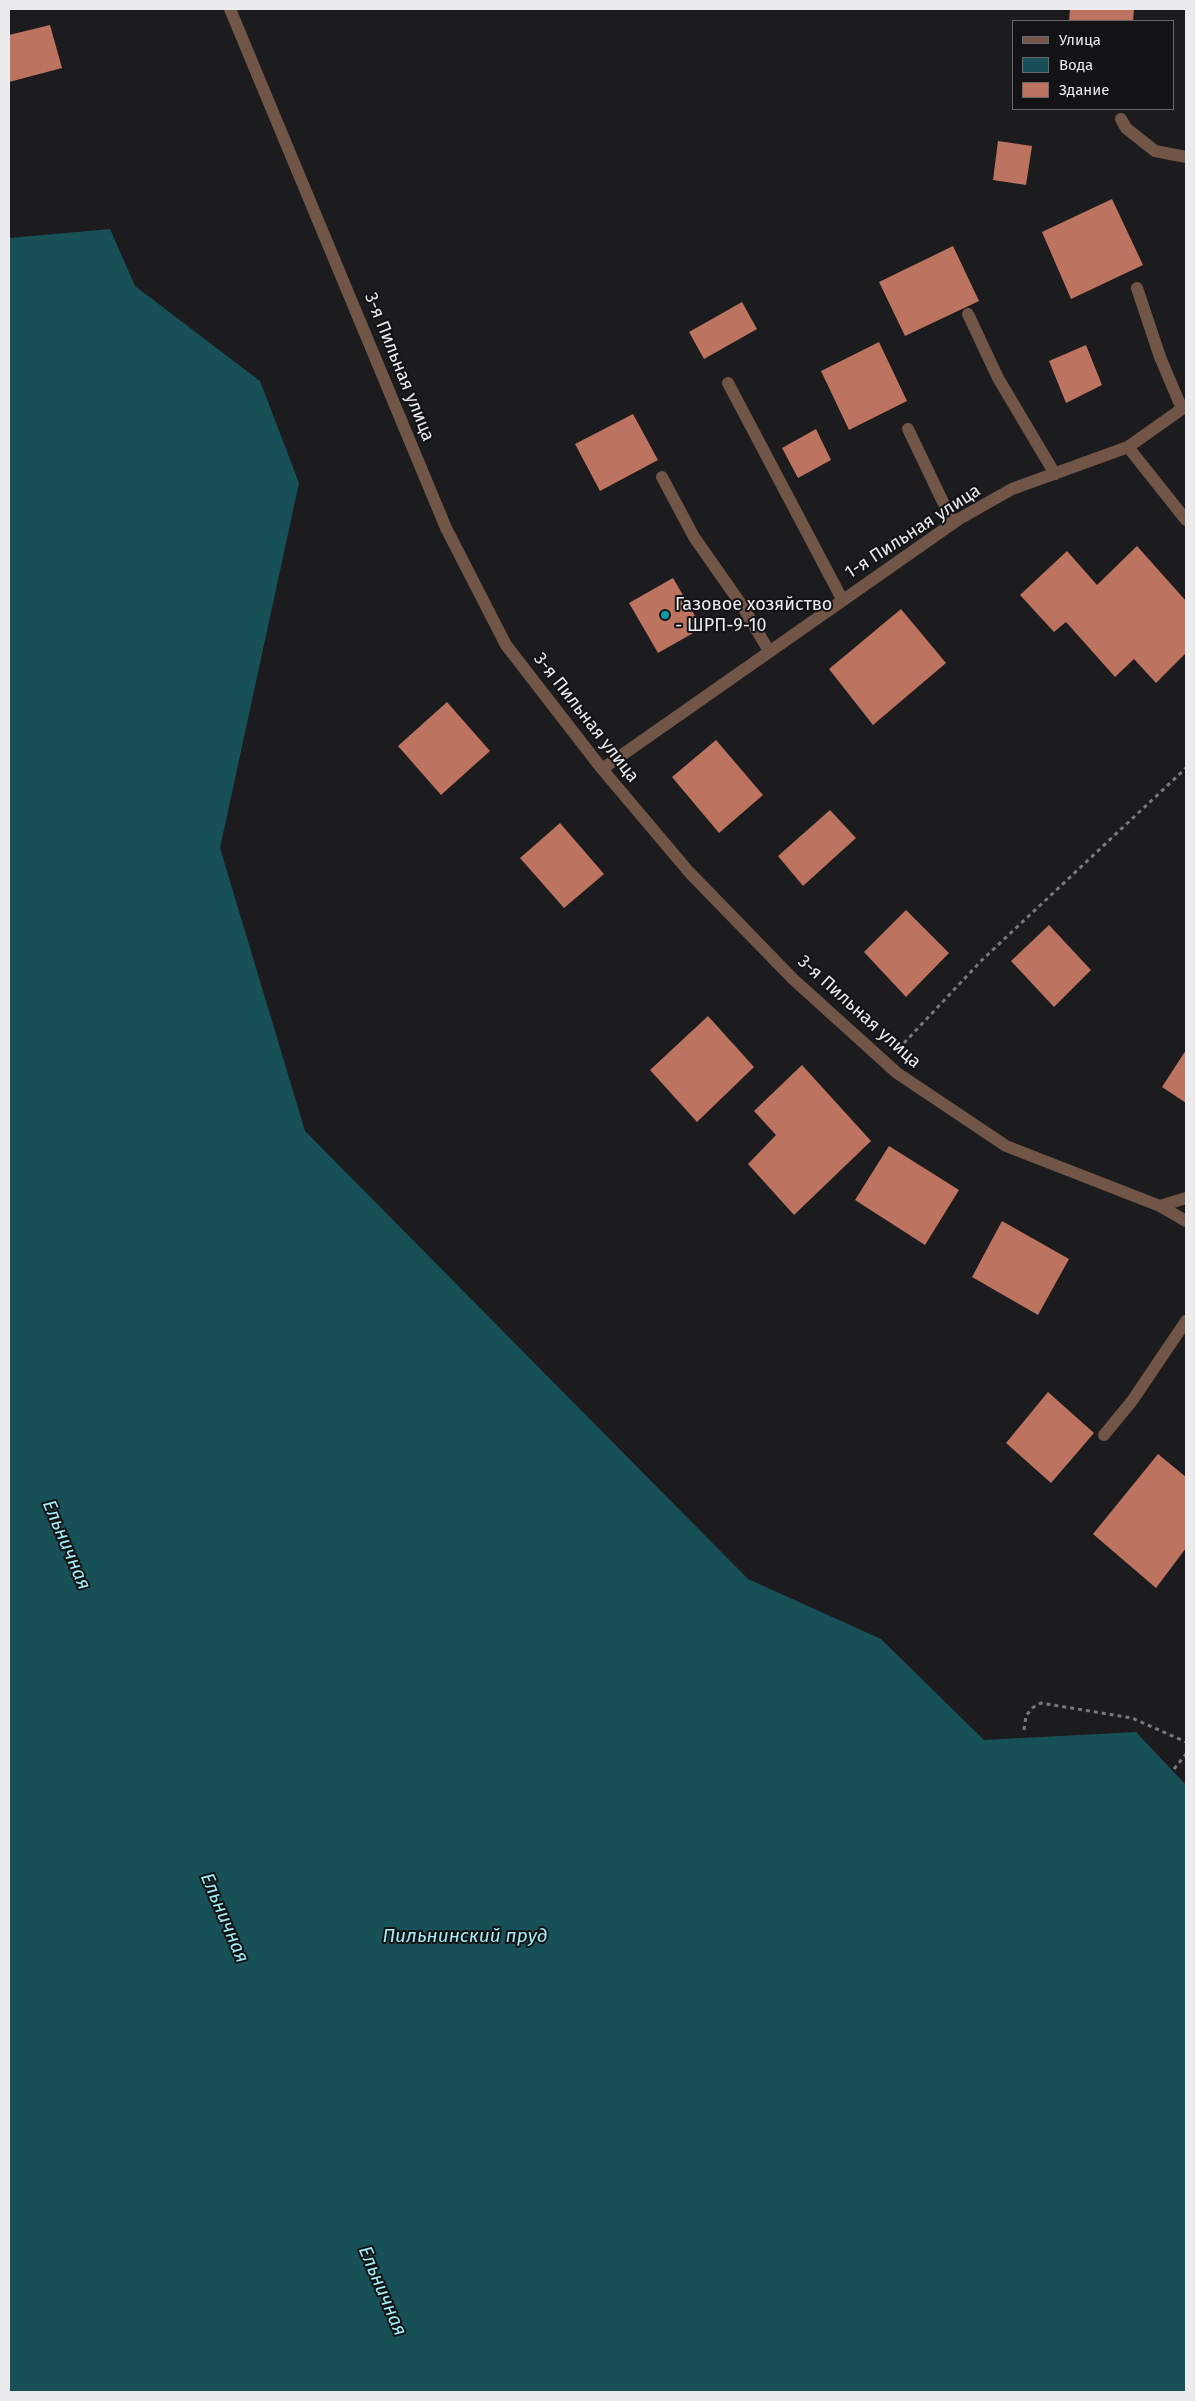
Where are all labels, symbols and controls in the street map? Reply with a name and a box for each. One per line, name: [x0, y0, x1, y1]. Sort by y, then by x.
legend: [1012, 20, 1175, 110]
text: Улица: [1059, 31, 1101, 49]
text: Вода: [1059, 56, 1093, 74]
text: Здание: [1059, 81, 1109, 99]
street label: 3-я Пильная улица: [359, 289, 439, 445]
street label: 1-я Пильная улица: [841, 480, 985, 584]
place label: Газовое хозяйство - ШРП-9-10: [675, 594, 832, 636]
marker: Газовое хозяйство - ШРП-9-10: [659, 609, 671, 621]
street label: 3-я Пильная улица: [529, 649, 643, 787]
street label: 3-я Пильная улица: [793, 951, 925, 1073]
water label: Ельничная: [37, 1497, 95, 1593]
water label: Ельничная: [195, 1870, 253, 1966]
water label: Пильнинский пруд: [382, 1926, 548, 1948]
water label: Ельничная: [353, 2243, 411, 2339]

